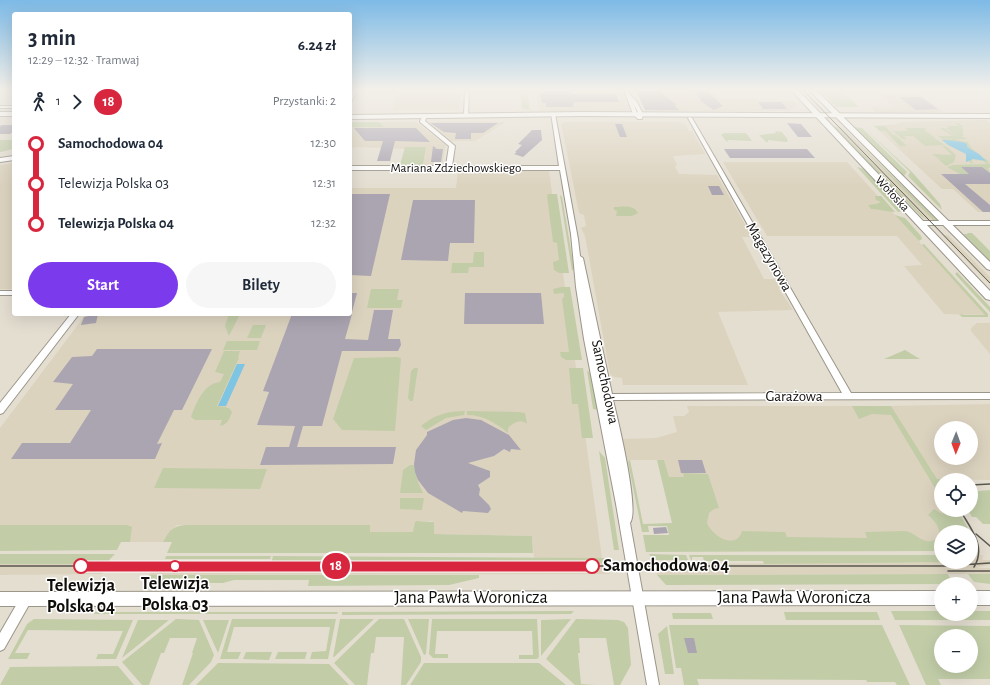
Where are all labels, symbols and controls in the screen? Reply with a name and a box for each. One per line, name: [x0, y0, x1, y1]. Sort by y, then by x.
text: 3 min: [28, 27, 76, 49]
text: 6.24 zł: [298, 38, 336, 53]
text: 12:29 – 12:32 · Tramwaj: [28, 54, 139, 67]
icon: walk: [28, 91, 50, 113]
icon: forward: [66, 91, 88, 113]
text: 1: [56, 95, 60, 108]
text: 18: [102, 95, 114, 109]
text: Przystanki: 2: [273, 95, 336, 108]
text: Samochodowa 04: [58, 136, 163, 151]
text: 12:30: [310, 137, 336, 150]
street label: Mariana Zdziechowskiego: [390, 162, 522, 175]
street label: Wołoska: [872, 174, 912, 214]
text: Telewizja Polska 03: [58, 176, 169, 191]
text: 12:31: [313, 177, 336, 190]
text: Telewizja Polska 04: [58, 216, 174, 231]
text: 12:32: [311, 217, 336, 230]
street label: Magazynowa: [743, 220, 795, 294]
button: Start: [28, 262, 178, 308]
button: Bilety: [186, 262, 336, 308]
street label: Samochodowa: [589, 339, 621, 425]
street label: Garażowa: [765, 389, 823, 404]
north arrow: [934, 421, 978, 465]
map controls: [934, 421, 978, 673]
button: locate: [934, 473, 978, 517]
button: layers: [934, 525, 978, 569]
line badge: 18: [318, 553, 354, 579]
place label: Samochodowa 04: [603, 557, 729, 575]
marker: Telewizja Polska 04: [73, 558, 89, 574]
marker: Samochodowa 04: [584, 558, 600, 574]
text: 18: [330, 559, 342, 573]
marker: Telewizja Polska 03: [169, 560, 181, 572]
place label: Telewizja Polska 03: [141, 575, 209, 614]
place label: Telewizja Polska 04: [47, 577, 115, 616]
button: +: [934, 577, 978, 621]
street label: Jana Pawła Woronicza: [394, 589, 548, 607]
street label: Jana Pawła Woronicza: [717, 589, 871, 607]
button: −: [934, 629, 978, 673]

